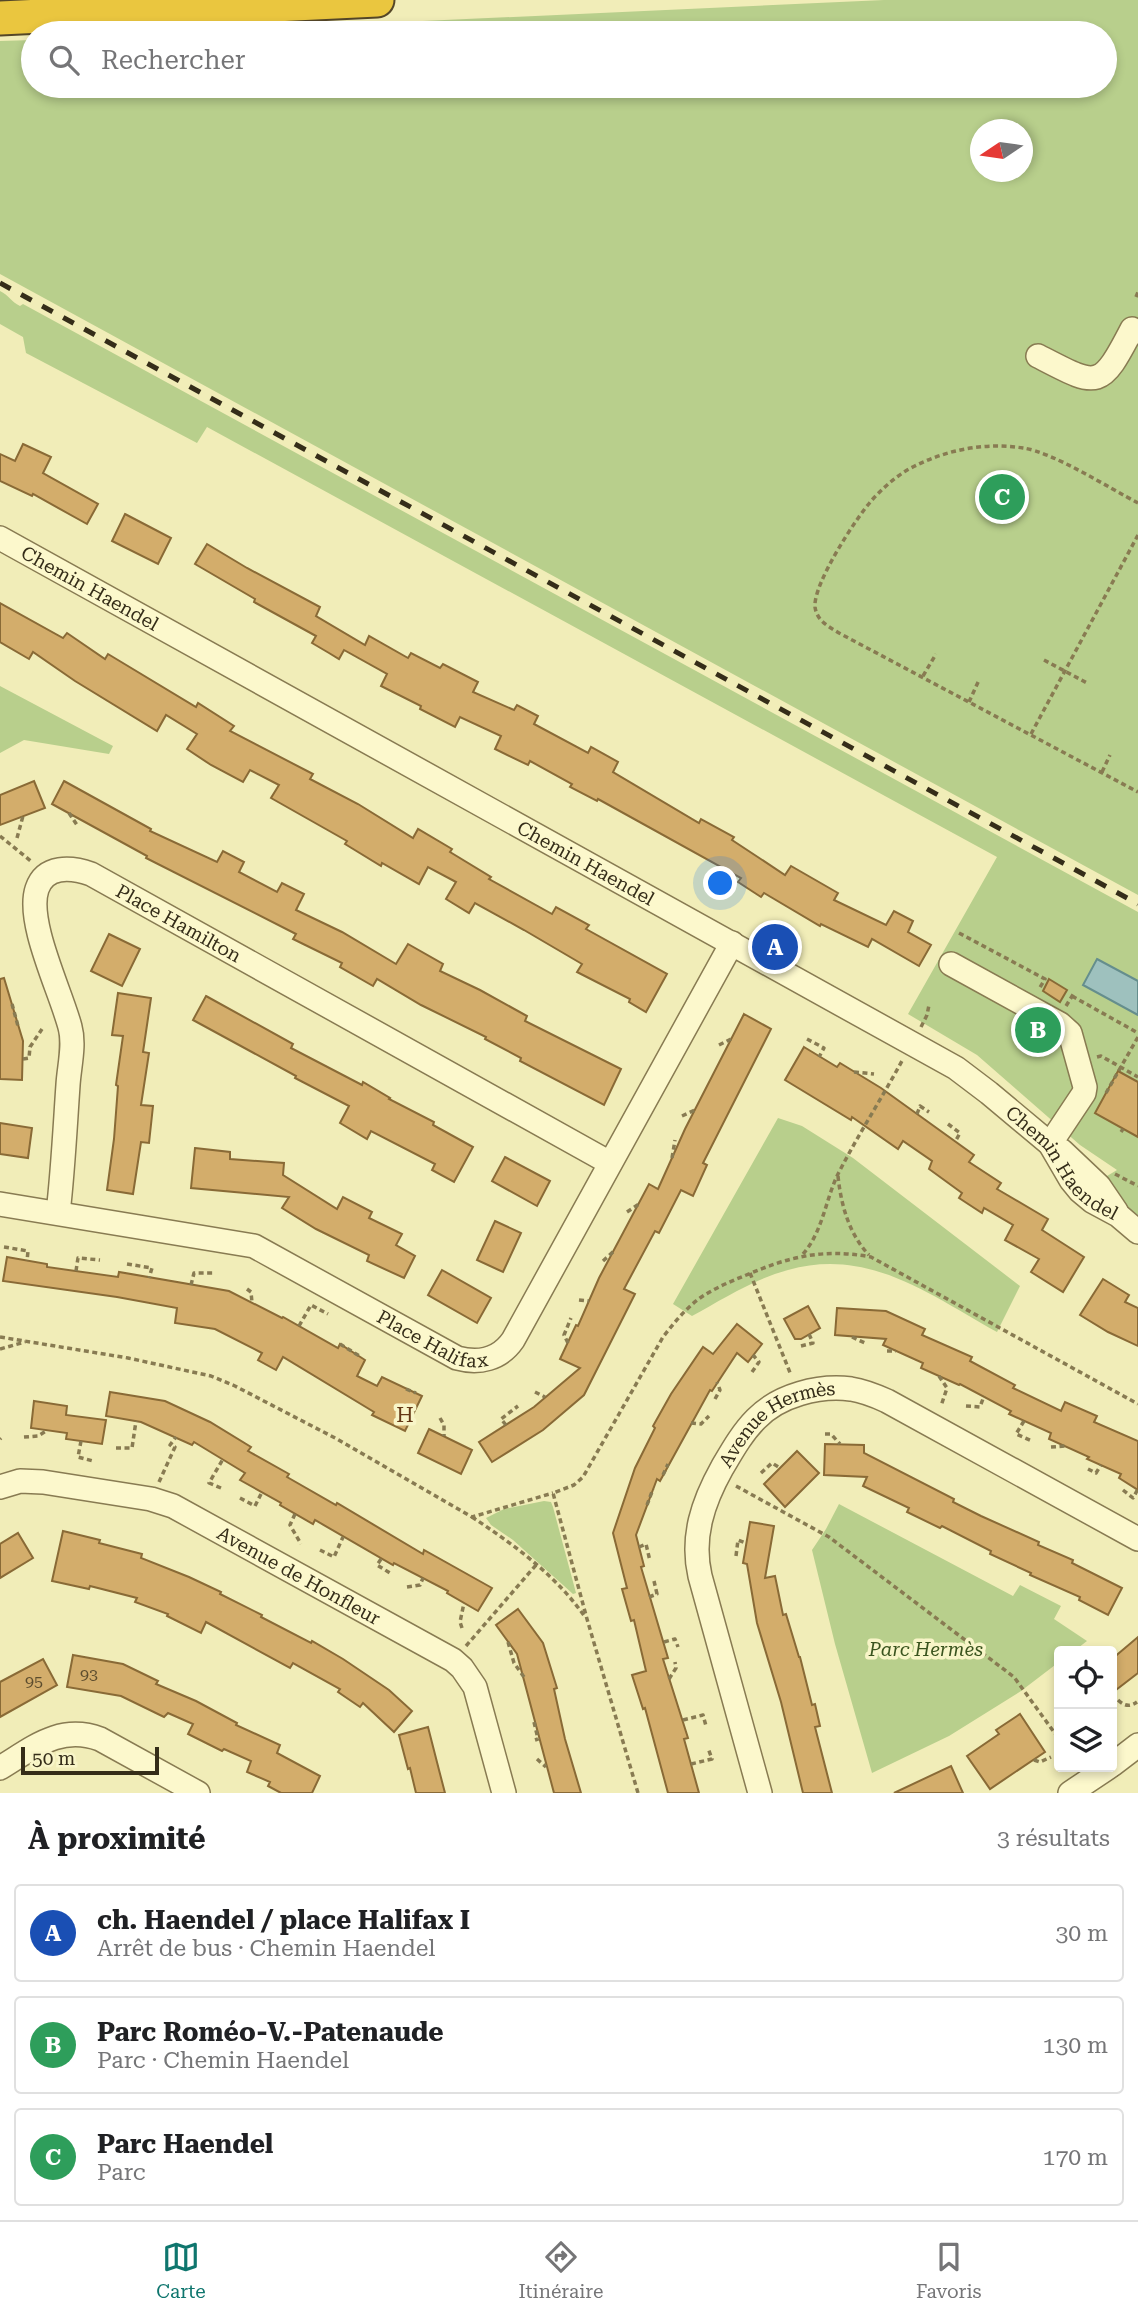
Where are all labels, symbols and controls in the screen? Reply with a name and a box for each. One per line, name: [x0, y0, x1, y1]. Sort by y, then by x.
search box: [21, 21, 1117, 98]
icon: search: [45, 41, 83, 79]
text: Rechercher: [101, 45, 245, 75]
north arrow: [970, 119, 1033, 182]
pin: C: [979, 471, 1025, 523]
street label: Chemin Haendel: [17, 541, 163, 636]
street label: Chemin Haendel: [513, 816, 659, 911]
your location: [703, 866, 737, 900]
street label: Place Hamilton: [112, 879, 245, 967]
pin: A: [752, 921, 798, 973]
pin: B: [1015, 1004, 1061, 1056]
street label: Chemin Haendel: [1001, 1101, 1122, 1225]
street label: Place Halifax: [373, 1305, 490, 1373]
street label: Avenue Hermès: [714, 1377, 836, 1471]
district label: H: [396, 1403, 416, 1427]
street label: Avenue de Honfleur: [213, 1522, 384, 1630]
park label: Parc Hermès: [868, 1638, 983, 1661]
map controls: [1054, 1646, 1117, 1772]
button: locate: [1054, 1646, 1117, 1709]
house number: 93: [80, 1665, 98, 1684]
house number: 95: [25, 1672, 43, 1691]
button: layers: [1054, 1709, 1117, 1772]
scale bar: [21, 1744, 159, 1776]
text: 50 m: [32, 1747, 75, 1770]
text: À proximité: [28, 1821, 206, 1856]
text: 3 résultats: [997, 1825, 1110, 1852]
text: ch. Haendel / place Halifax I: [97, 1905, 470, 1935]
text: A: [45, 1920, 61, 1947]
text: 30 m: [1055, 1920, 1108, 1947]
text: Arrêt de bus · Chemin Haendel: [97, 1935, 435, 1962]
text: Parc Roméo-V.-Patenaude: [97, 2017, 444, 2047]
text: B: [45, 2032, 61, 2059]
text: 130 m: [1043, 2032, 1108, 2059]
text: Parc · Chemin Haendel: [97, 2047, 349, 2074]
text: Parc Haendel: [97, 2129, 273, 2159]
text: C: [45, 2144, 61, 2171]
text: 170 m: [1043, 2144, 1108, 2171]
text: Parc: [97, 2159, 146, 2186]
tab: Carte: [156, 2238, 206, 2303]
tab: Itinéraire: [518, 2238, 603, 2303]
tab: Favoris: [916, 2238, 982, 2303]

